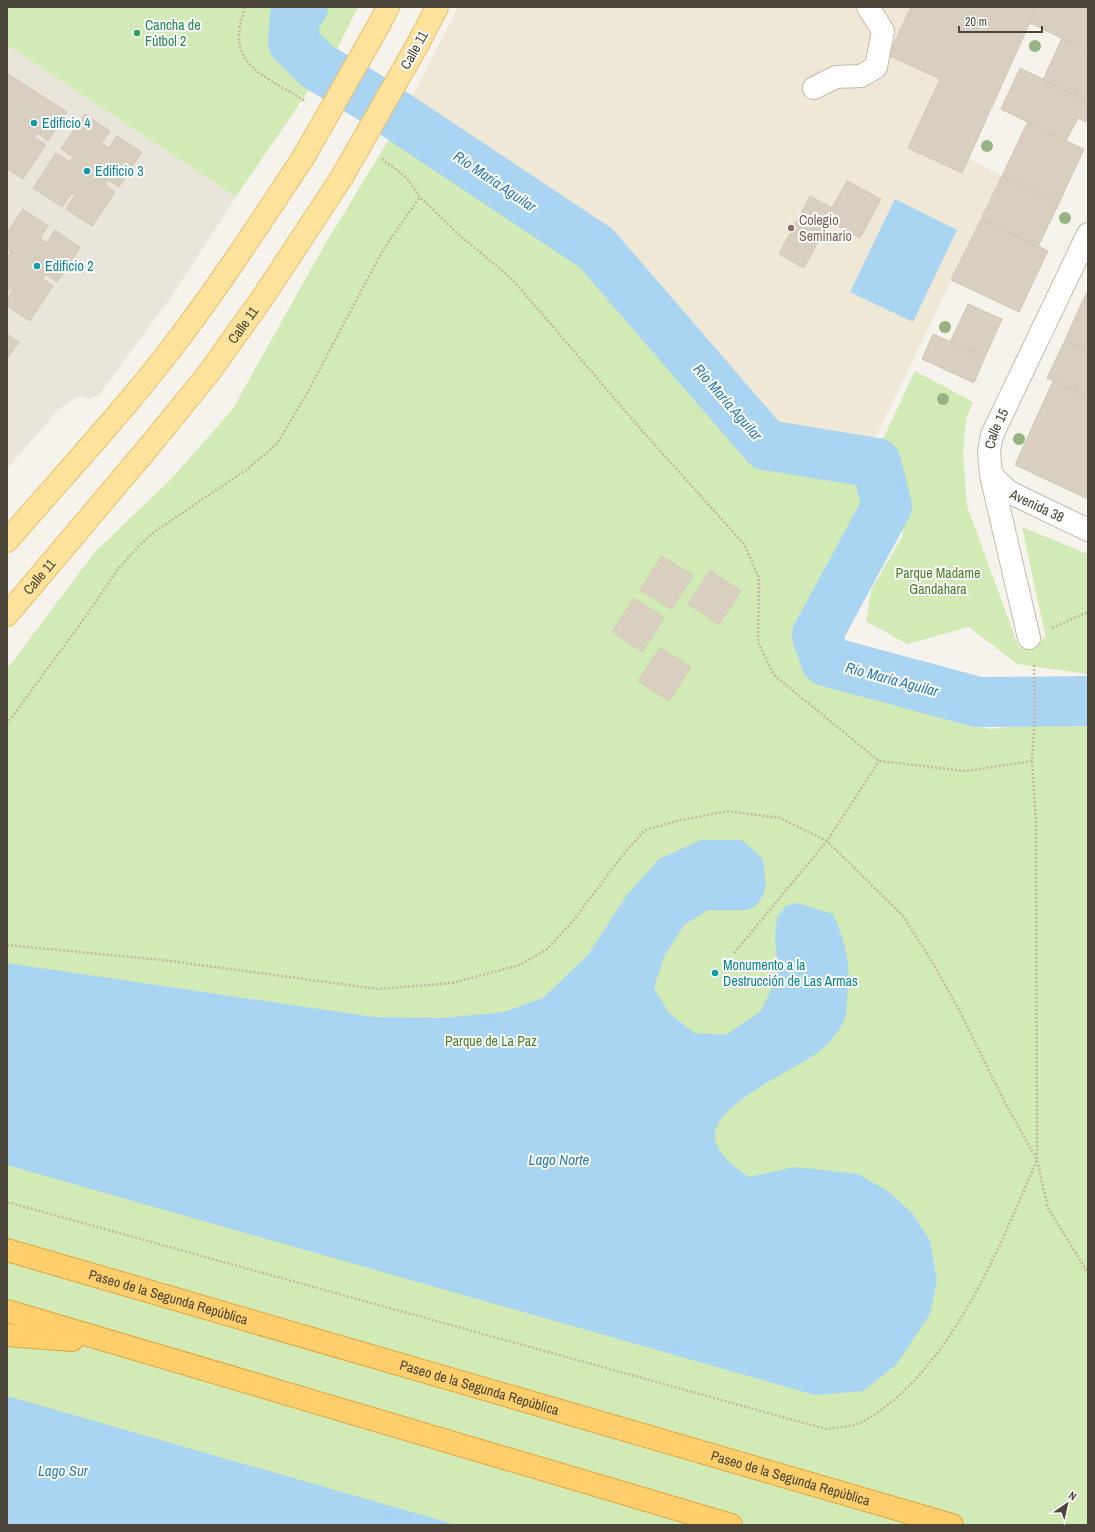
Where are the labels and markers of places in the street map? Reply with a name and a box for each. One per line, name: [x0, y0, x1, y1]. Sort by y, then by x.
place label: Cancha de Fútbol 2: [145, 16, 201, 50]
marker: Cancha de Fútbol 2: [132, 28, 142, 38]
place label: Edificio 4: [42, 114, 91, 132]
marker: Edificio 4: [29, 118, 39, 128]
place label: Edificio 3: [95, 162, 144, 180]
marker: Edificio 3: [82, 166, 92, 176]
place label: Colegio Seminario: [799, 211, 852, 245]
marker: Colegio Seminario: [786, 223, 796, 233]
place label: Edificio 2: [45, 257, 94, 275]
marker: Edificio 2: [32, 261, 42, 271]
place label: Monumento a la Destrucción de Las Armas: [723, 956, 858, 990]
marker: Monumento a la Destrucción de Las Armas: [710, 968, 720, 978]

